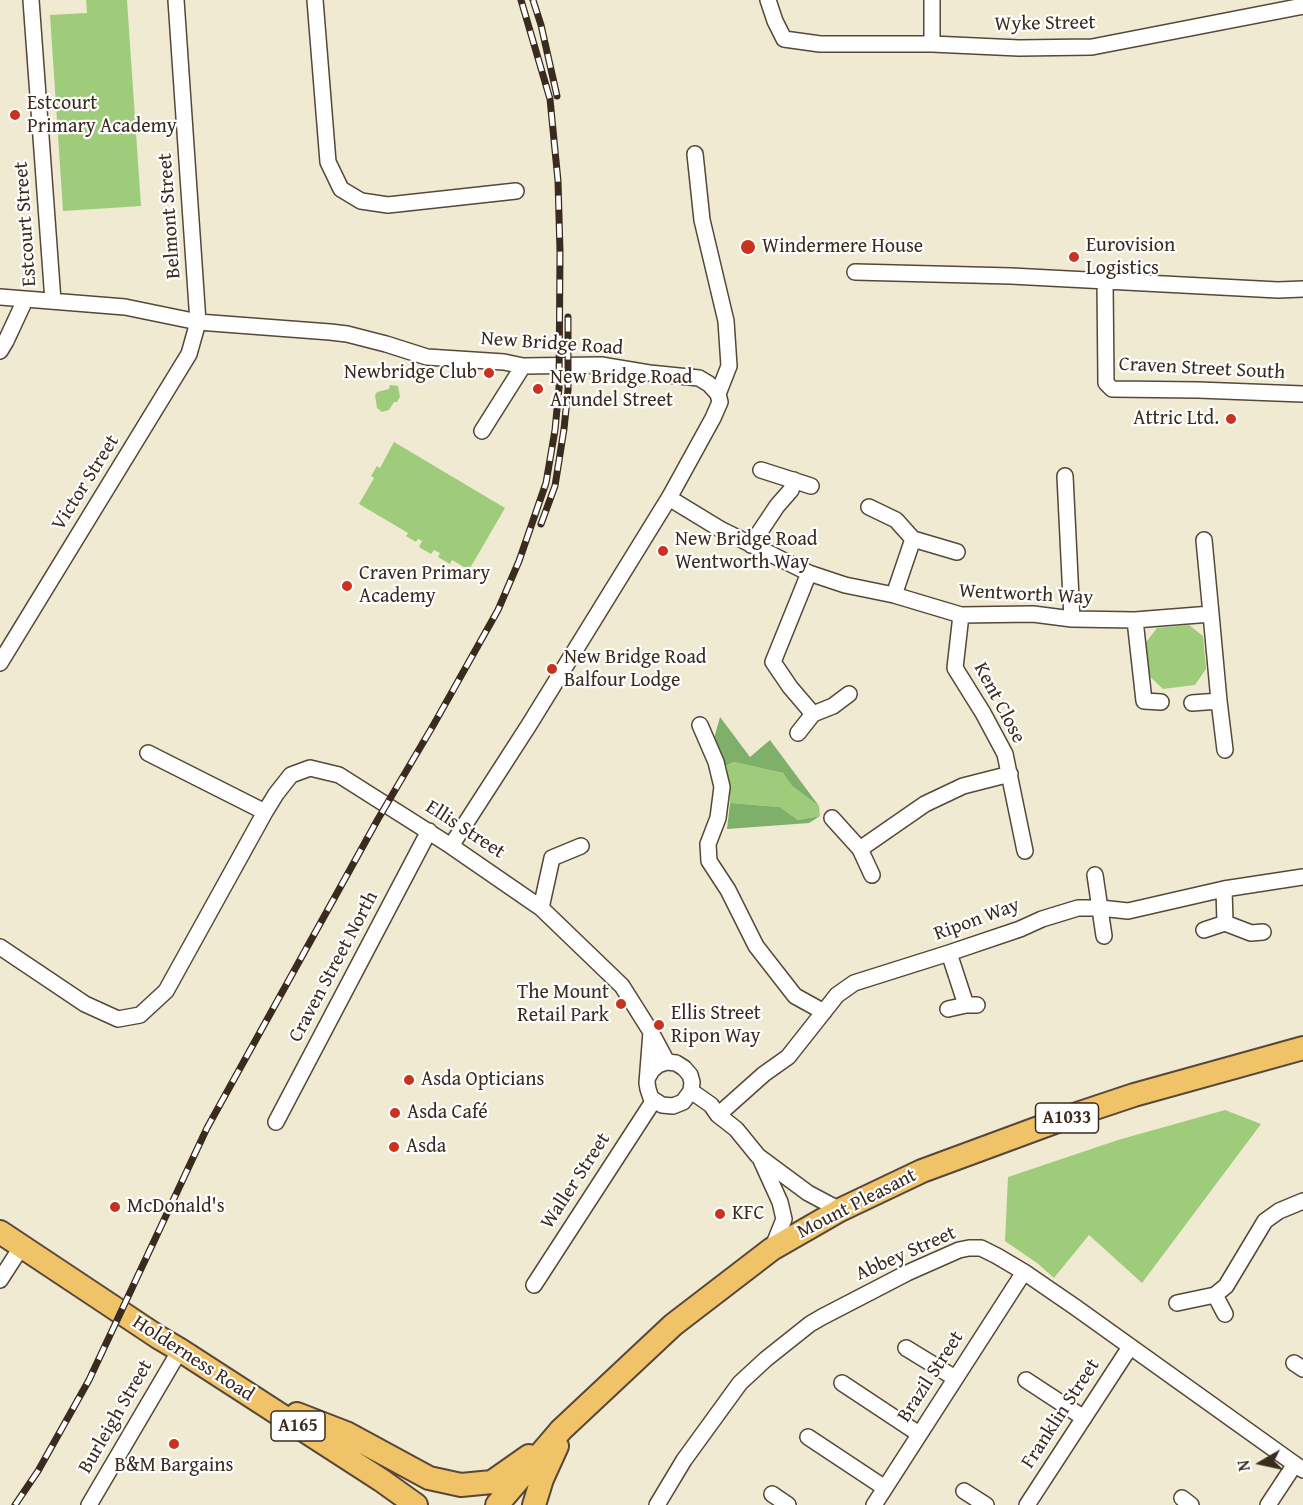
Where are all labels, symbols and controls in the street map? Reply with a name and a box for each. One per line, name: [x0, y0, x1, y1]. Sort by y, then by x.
street label: Wyke Street: [994, 11, 1096, 37]
place label: Estcourt Primary Academy: [27, 92, 177, 139]
marker: Estcourt Primary Academy: [8, 108, 22, 122]
street label: Belmont Street: [154, 152, 186, 280]
street label: Estcourt Street: [10, 161, 42, 287]
place label: Eurovision Logistics: [1086, 234, 1175, 281]
place label: Windermere House: [762, 235, 923, 259]
marker: Windermere House: [739, 238, 757, 256]
marker: Eurovision Logistics: [1067, 250, 1081, 264]
street label: New Bridge Road: [480, 327, 624, 361]
street label: Craven Street South: [1118, 353, 1286, 385]
place label: Newbridge Club: [344, 361, 477, 385]
marker: Newbridge Club: [482, 366, 496, 380]
place label: New Bridge Road Arundel Street: [550, 366, 693, 413]
marker: New Bridge Road Arundel Street: [531, 382, 545, 396]
place label: Attric Ltd.: [1133, 407, 1219, 431]
marker: Attric Ltd.: [1224, 412, 1238, 426]
street label: Victor Street: [47, 431, 125, 535]
place label: New Bridge Road Wentworth Way: [675, 528, 818, 575]
marker: New Bridge Road Wentworth Way: [656, 544, 670, 558]
place label: Craven Primary Academy: [359, 562, 490, 609]
marker: Craven Primary Academy: [340, 579, 354, 593]
street label: Wentworth Way: [958, 579, 1094, 611]
place label: New Bridge Road Balfour Lodge: [564, 646, 707, 693]
street label: Kent Close: [968, 659, 1030, 747]
marker: New Bridge Road Balfour Lodge: [545, 662, 559, 676]
street label: Ellis Street: [421, 795, 509, 865]
street label: Craven Street North: [284, 887, 384, 1047]
street label: Ripon Way: [931, 893, 1023, 947]
place label: The Mount Retail Park: [517, 981, 609, 1028]
marker: The Mount Retail Park: [614, 997, 628, 1011]
place label: Ellis Street Ripon Way: [671, 1002, 761, 1049]
marker: Ellis Street Ripon Way: [652, 1018, 666, 1032]
place label: Asda Opticians: [421, 1068, 544, 1092]
marker: Asda Opticians: [402, 1073, 416, 1087]
place label: Asda Café: [407, 1101, 488, 1125]
road number: A1033: [1036, 1103, 1098, 1133]
marker: Asda Café: [388, 1106, 402, 1120]
street label: Waller Street: [536, 1129, 616, 1233]
place label: Asda: [406, 1135, 446, 1159]
marker: Asda: [387, 1140, 401, 1154]
street label: Mount Pleasant: [793, 1164, 921, 1244]
place label: McDonald's: [127, 1195, 225, 1219]
marker: McDonald's: [108, 1200, 122, 1214]
place label: KFC: [732, 1202, 764, 1226]
marker: KFC: [713, 1207, 727, 1221]
street label: Abbey Street: [852, 1221, 960, 1287]
street label: Holderness Road: [128, 1311, 258, 1407]
street label: Brazil Street: [893, 1327, 969, 1427]
street label: Franklin Street: [1017, 1355, 1105, 1473]
street label: Burleigh Street: [74, 1356, 158, 1478]
road number: A165: [271, 1411, 325, 1441]
north arrow: [1231, 1433, 1291, 1493]
marker: B&M Bargains: [167, 1437, 181, 1451]
place label: B&M Bargains: [115, 1454, 233, 1478]
text: N: [1231, 1459, 1256, 1473]

